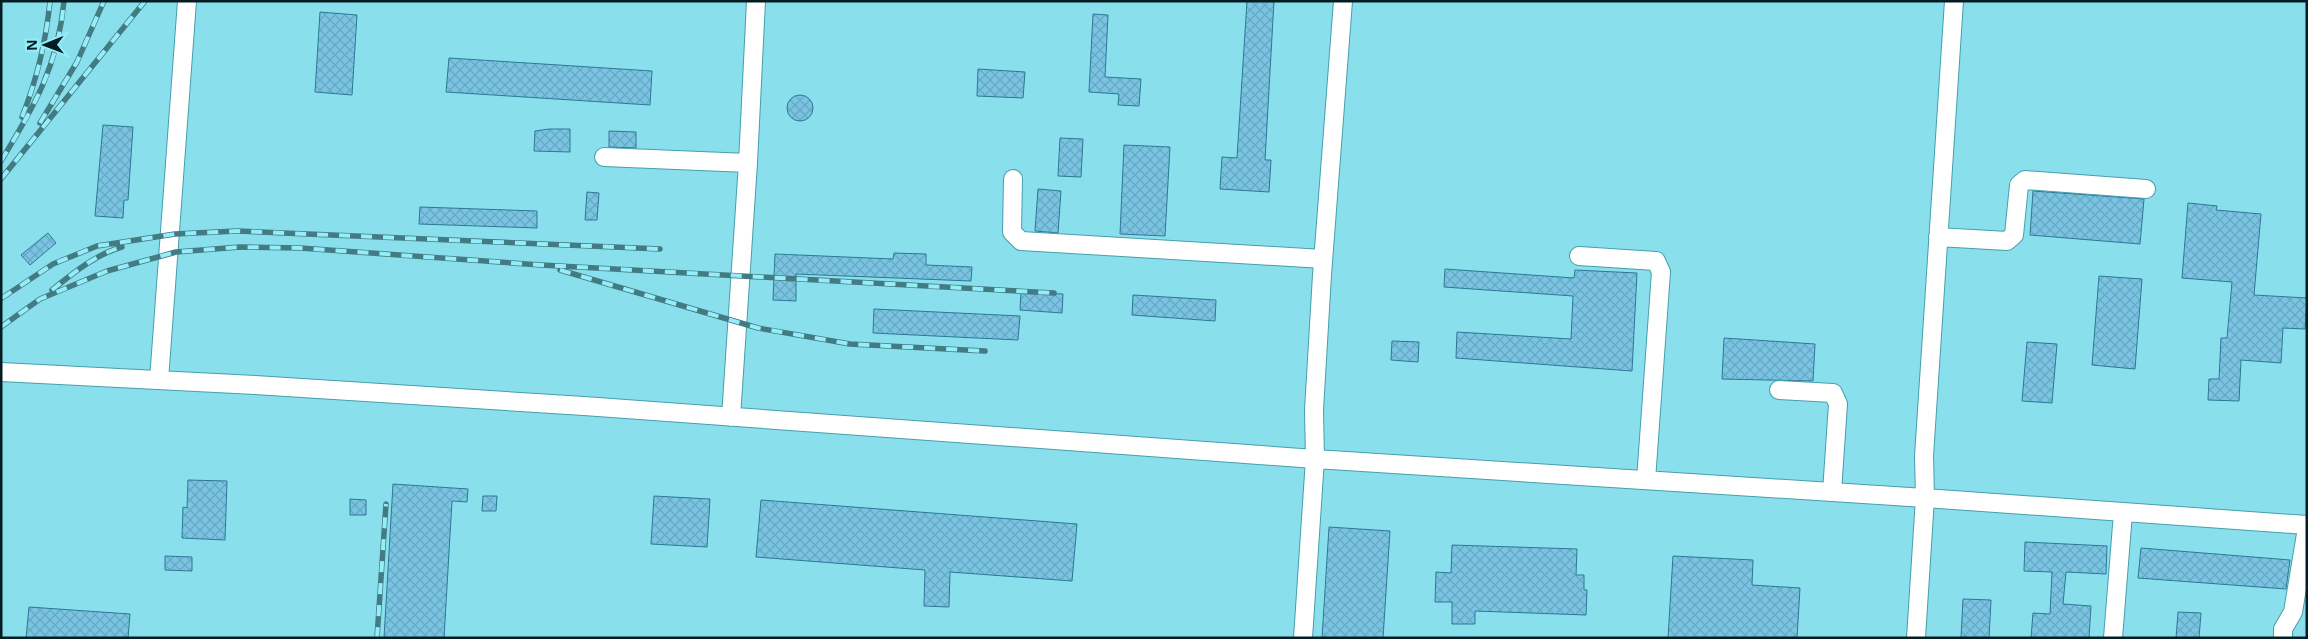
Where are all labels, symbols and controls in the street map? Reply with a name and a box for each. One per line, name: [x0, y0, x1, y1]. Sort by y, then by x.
north arrow: [20, 20, 70, 70]
text: N: [22, 39, 41, 51]

